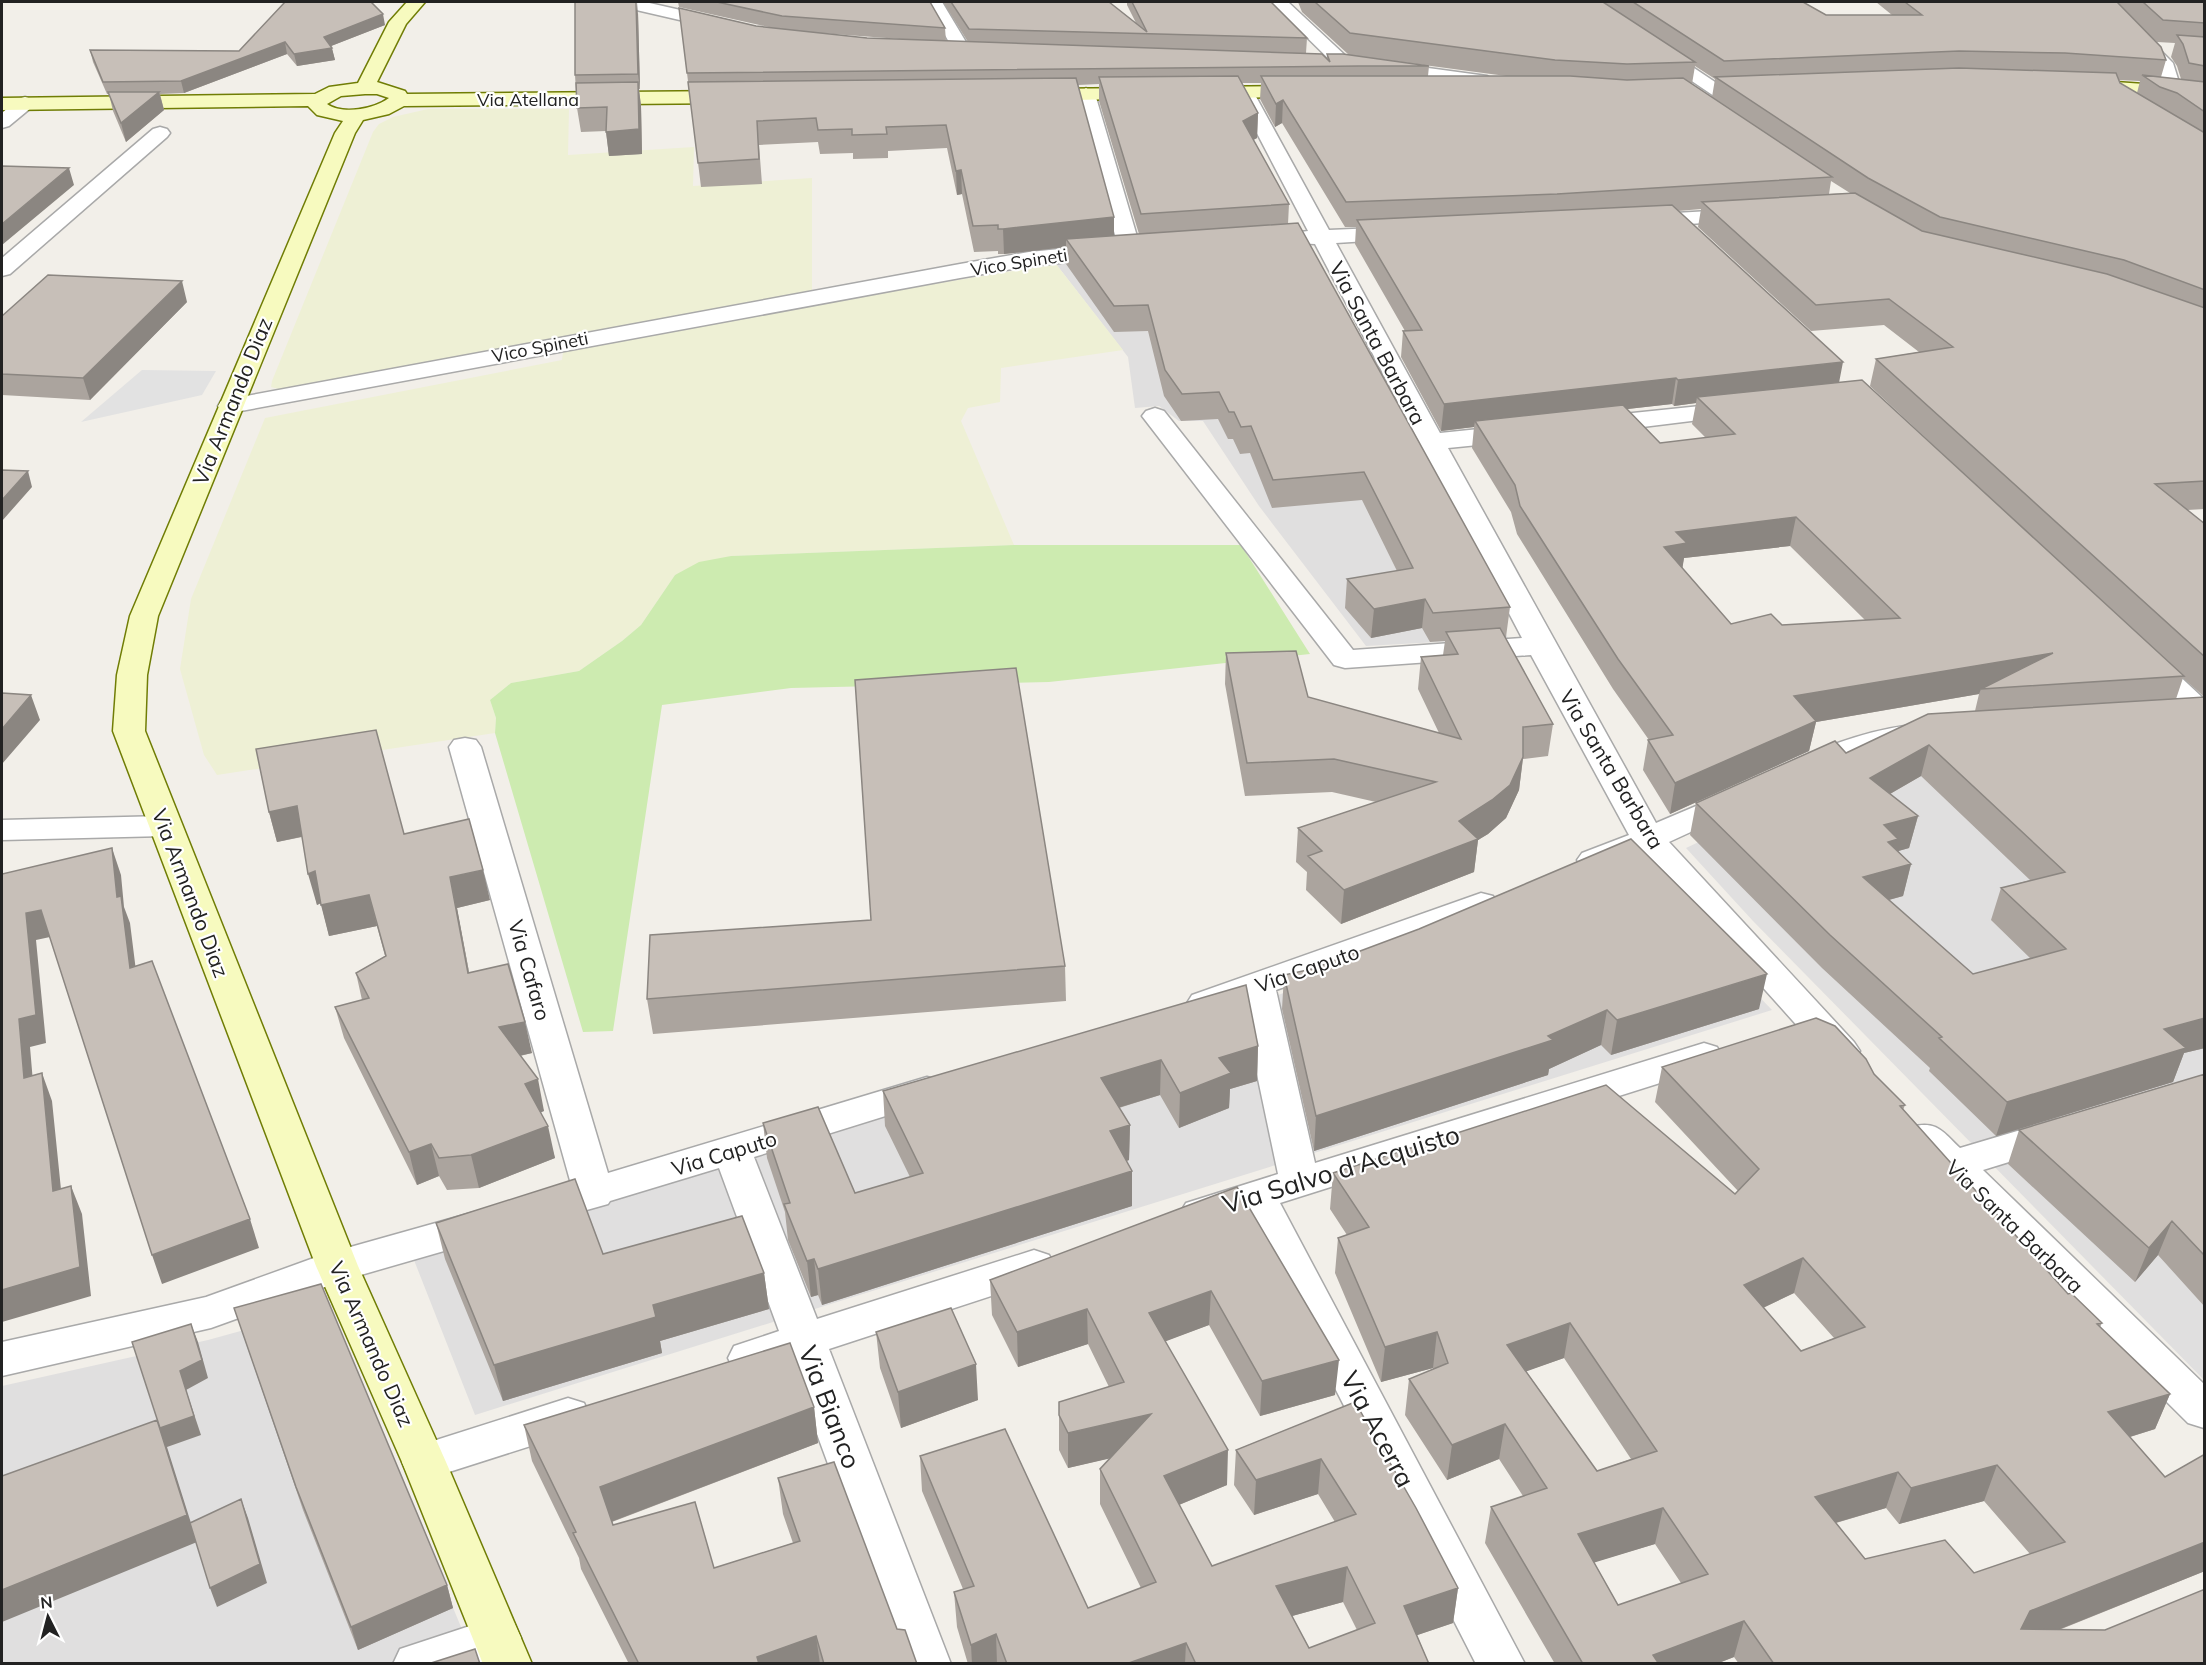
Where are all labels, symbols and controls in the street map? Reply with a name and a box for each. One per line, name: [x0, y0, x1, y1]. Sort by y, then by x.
street label: Via Atellana: [477, 88, 579, 111]
street label: Vico Spineti: [969, 243, 1069, 281]
street label: Via Santa Barbara: [1324, 257, 1432, 429]
street label: Via Armando Diaz: [187, 313, 277, 489]
street label: Vico Spineti: [490, 326, 590, 368]
street label: Via Santa Barbara: [1554, 685, 1670, 853]
street label: Via Armando Diaz: [147, 805, 235, 981]
street label: Via Cafaro: [503, 917, 557, 1023]
street label: Via Caputo: [1252, 938, 1362, 998]
street label: Via Salvo d'Acquisto: [1218, 1117, 1464, 1221]
street label: Via Caputo: [668, 1125, 780, 1181]
street label: Via Santa Barbara: [1941, 1154, 2089, 1298]
street label: Via Armando Diaz: [324, 1257, 420, 1431]
street label: Via Bianco: [792, 1341, 868, 1473]
street label: Via Acerra: [1334, 1365, 1422, 1493]
north arrow: [18, 1587, 78, 1647]
text: N: [39, 1592, 53, 1613]

